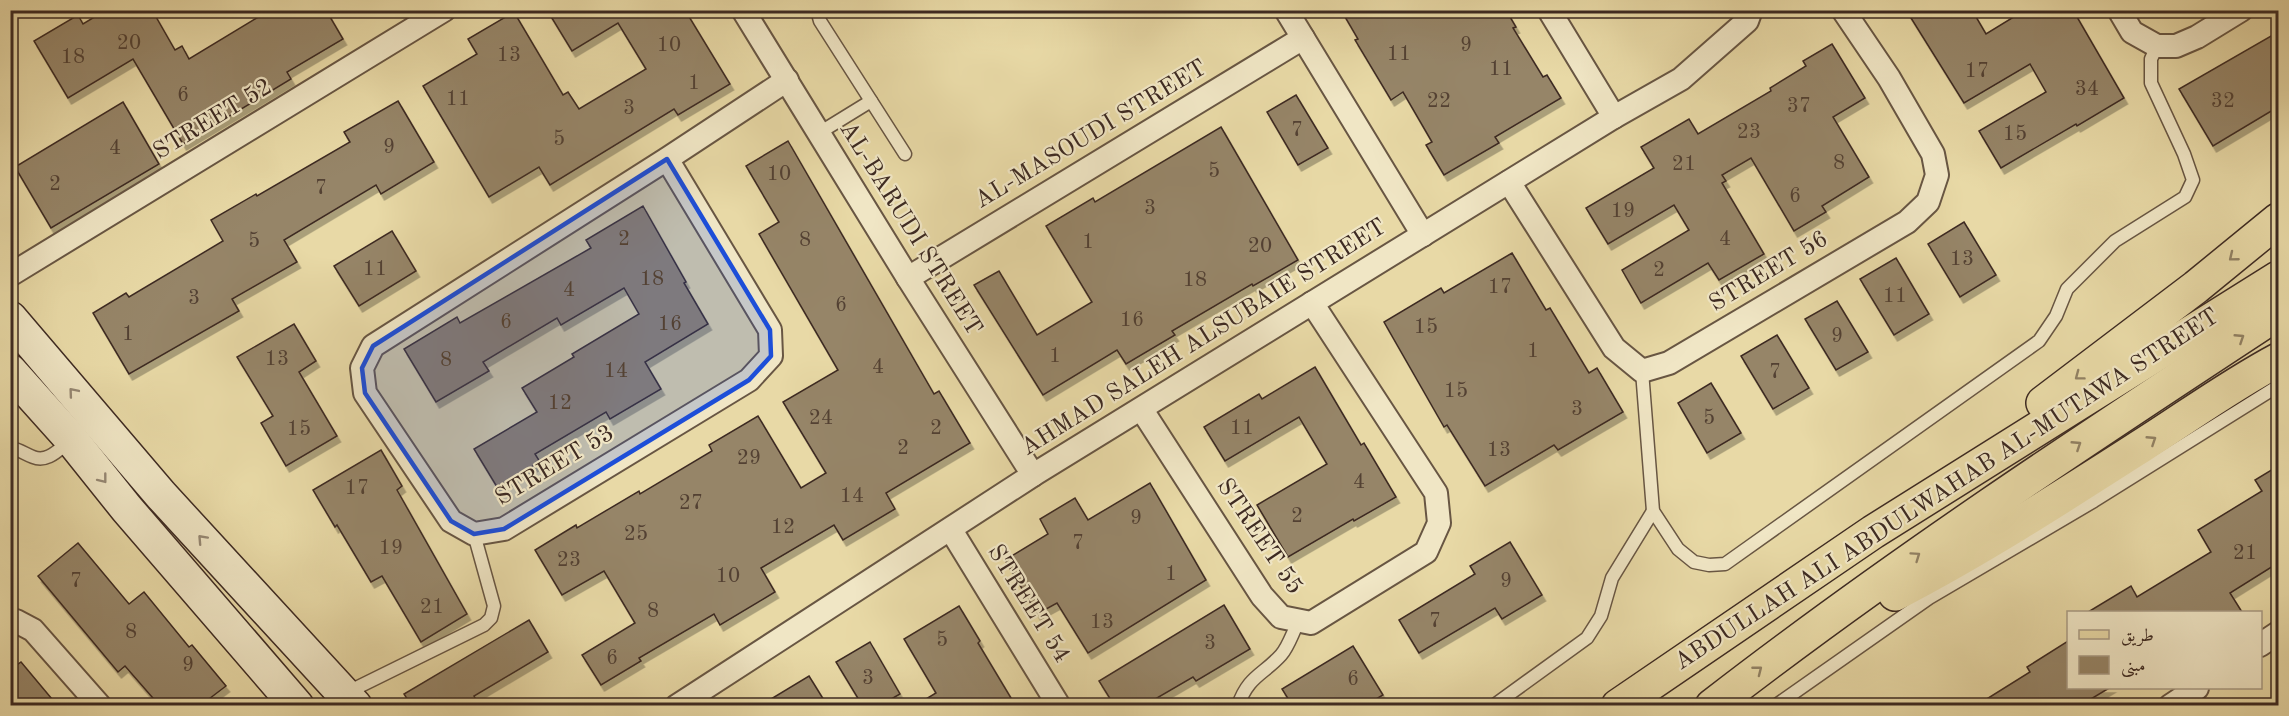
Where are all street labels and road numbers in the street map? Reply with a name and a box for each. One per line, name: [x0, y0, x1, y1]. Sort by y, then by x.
street label: AL-MASOUDI STREET: [971, 56, 1211, 214]
street label: STREET 52: [149, 75, 277, 165]
street label: AL-BARUDI STREET: [834, 118, 986, 340]
street label: AHMAD SALEH ALSUBAIE STREET: [1017, 215, 1391, 461]
street label: STREET 56: [1705, 227, 1833, 317]
street label: ABDULLAH ALI ABDULWAHAB AL-MUTAWA STREET: [1671, 305, 2223, 675]
street label: STREET 53: [491, 421, 619, 511]
street label: STREET 55: [1212, 475, 1306, 599]
street label: STREET 54: [982, 541, 1074, 667]

